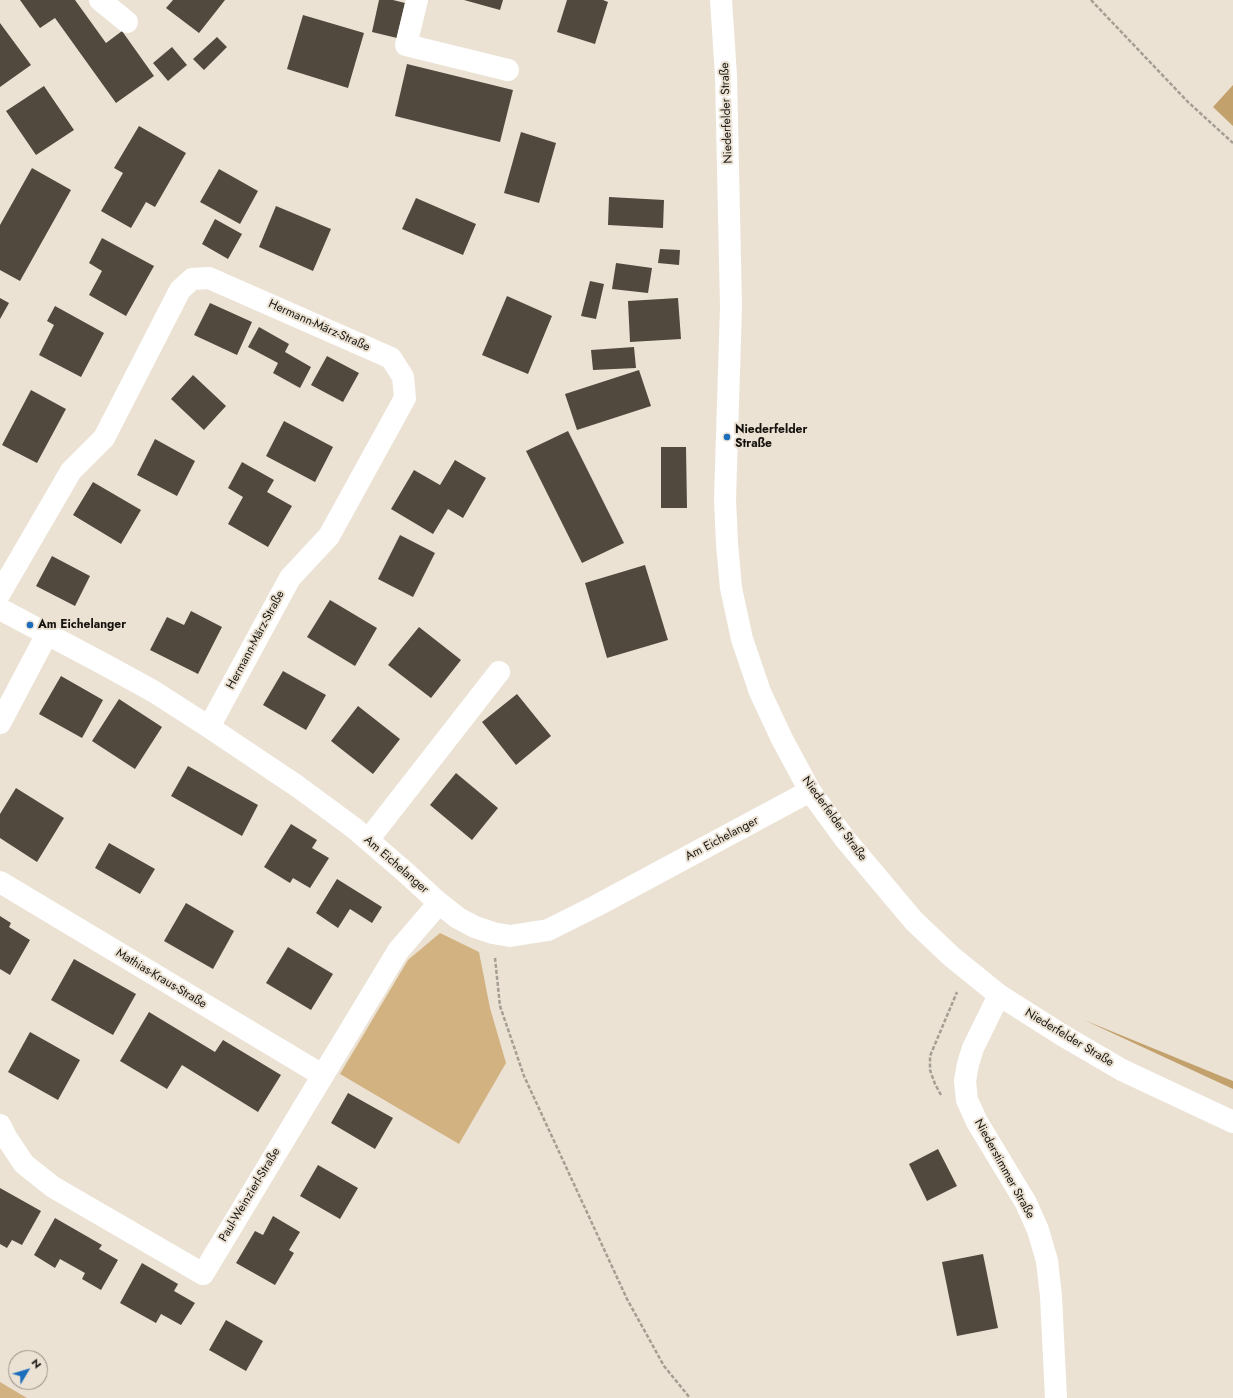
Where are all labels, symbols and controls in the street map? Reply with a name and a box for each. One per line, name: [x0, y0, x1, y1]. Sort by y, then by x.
street label: Niederfelder Straße: [718, 62, 736, 164]
street label: Hermann-März-Straße: [266, 297, 372, 355]
place label: Niederfelder Straße: [735, 423, 807, 451]
marker: Niederfelder Straße: [722, 432, 732, 442]
street label: Hermann-März-Straße: [224, 588, 288, 692]
place label: Am Eichelanger: [38, 618, 126, 632]
marker: Am Eichelanger: [25, 620, 35, 630]
street label: Niederfelder Straße: [798, 774, 870, 864]
street label: Am Eichelanger: [683, 814, 761, 864]
street label: Am Eichelanger: [361, 833, 431, 897]
street label: Mathias-Kraus-Straße: [113, 946, 209, 1012]
street label: Niederfelder Straße: [1022, 1006, 1116, 1070]
street label: Niederstimmer Straße: [971, 1117, 1037, 1221]
street label: Paul-Weinzierl-Straße: [216, 1146, 284, 1244]
north arrow: [8, 1350, 48, 1390]
text: N: [28, 1355, 46, 1372]

